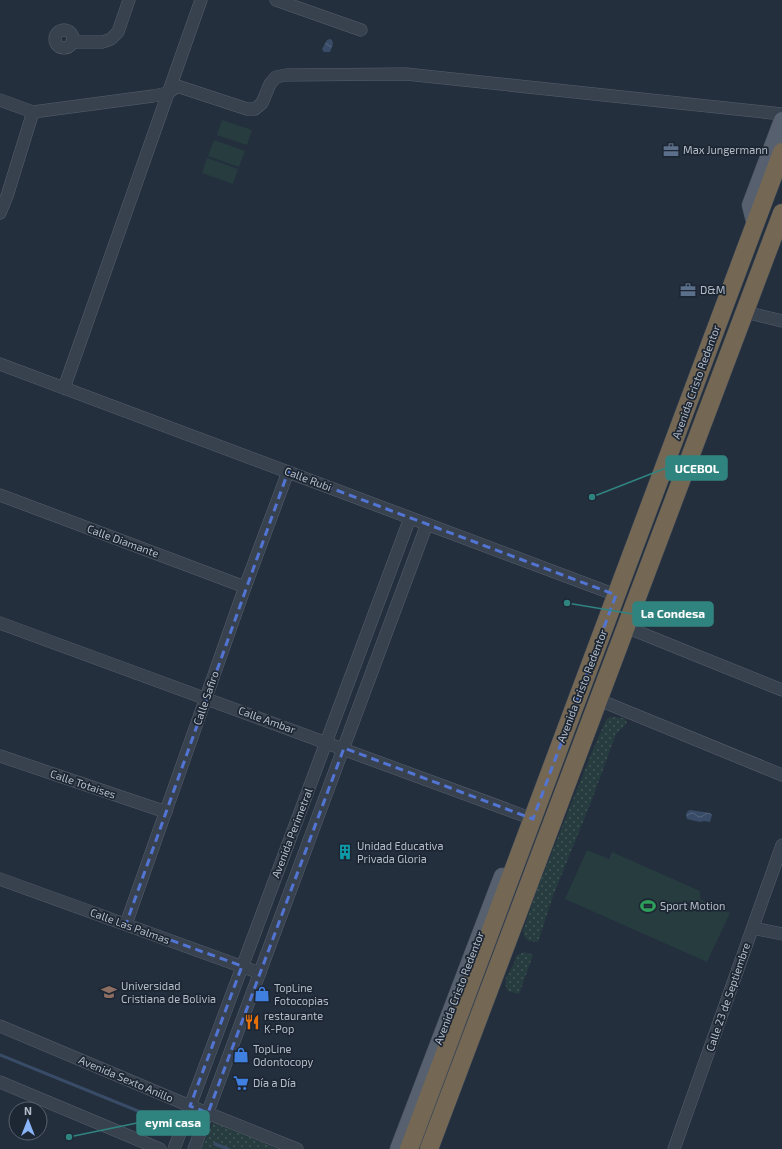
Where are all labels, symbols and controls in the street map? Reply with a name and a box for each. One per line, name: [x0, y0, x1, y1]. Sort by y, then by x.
office icon: Max Jungermann: [662, 141, 680, 159]
place label: Max Jungermann: [683, 143, 768, 156]
office icon: D&M: [679, 281, 697, 299]
place label: D&M: [700, 283, 725, 296]
street label: Avenida Cristo Redentor: [669, 323, 722, 441]
callout: UCEBOL: [666, 456, 727, 480]
text: UCEBOL: [675, 461, 720, 475]
street label: Calle Rubi: [283, 464, 334, 493]
street label: Calle Diamante: [86, 522, 161, 560]
callout: La Condesa: [633, 602, 713, 626]
text: La Condesa: [641, 606, 705, 620]
street label: Avenida Cristo Redentor: [554, 627, 609, 744]
street label: Calle Safiro: [190, 669, 221, 727]
street label: Calle Ambar: [237, 703, 298, 736]
street label: Calle Totaises: [49, 766, 118, 801]
street label: Avenida Perimetral: [268, 785, 315, 880]
place label: Unidad Educativa Privada Gloria: [357, 839, 443, 865]
building icon: Unidad Educativa Privada Gloria: [336, 843, 354, 861]
sports icon: Sport Motion: [639, 897, 657, 915]
place label: Sport Motion: [660, 899, 725, 912]
street label: Calle Las Palmas: [89, 905, 172, 946]
street label: Avenida Cristo Redentor: [431, 929, 486, 1046]
street label: Calle 23 de Septiembre: [703, 941, 752, 1053]
place label: Universidad Cristiana de Bolivia: [121, 979, 216, 1005]
place label: TopLine Fotocopias: [274, 981, 329, 1007]
school or university icon: Universidad Cristiana de Bolivia: [100, 983, 118, 1001]
shop icon: TopLine Fotocopias: [253, 985, 271, 1003]
place label: restaurante K-Pop: [264, 1009, 323, 1035]
restaurant icon: restaurante K-Pop: [243, 1013, 261, 1031]
place label: TopLine Odontocopy: [253, 1042, 314, 1068]
shop icon: TopLine Odontocopy: [232, 1046, 250, 1064]
street label: Avenida Sexto Anillo: [77, 1053, 175, 1104]
supermarket icon: Día a Día: [232, 1074, 250, 1092]
place label: Día a Día: [253, 1076, 296, 1089]
north arrow: [8, 1101, 48, 1141]
text: N: [24, 1104, 32, 1117]
callout: eymi casa: [137, 1111, 209, 1135]
text: eymi casa: [145, 1115, 201, 1130]

